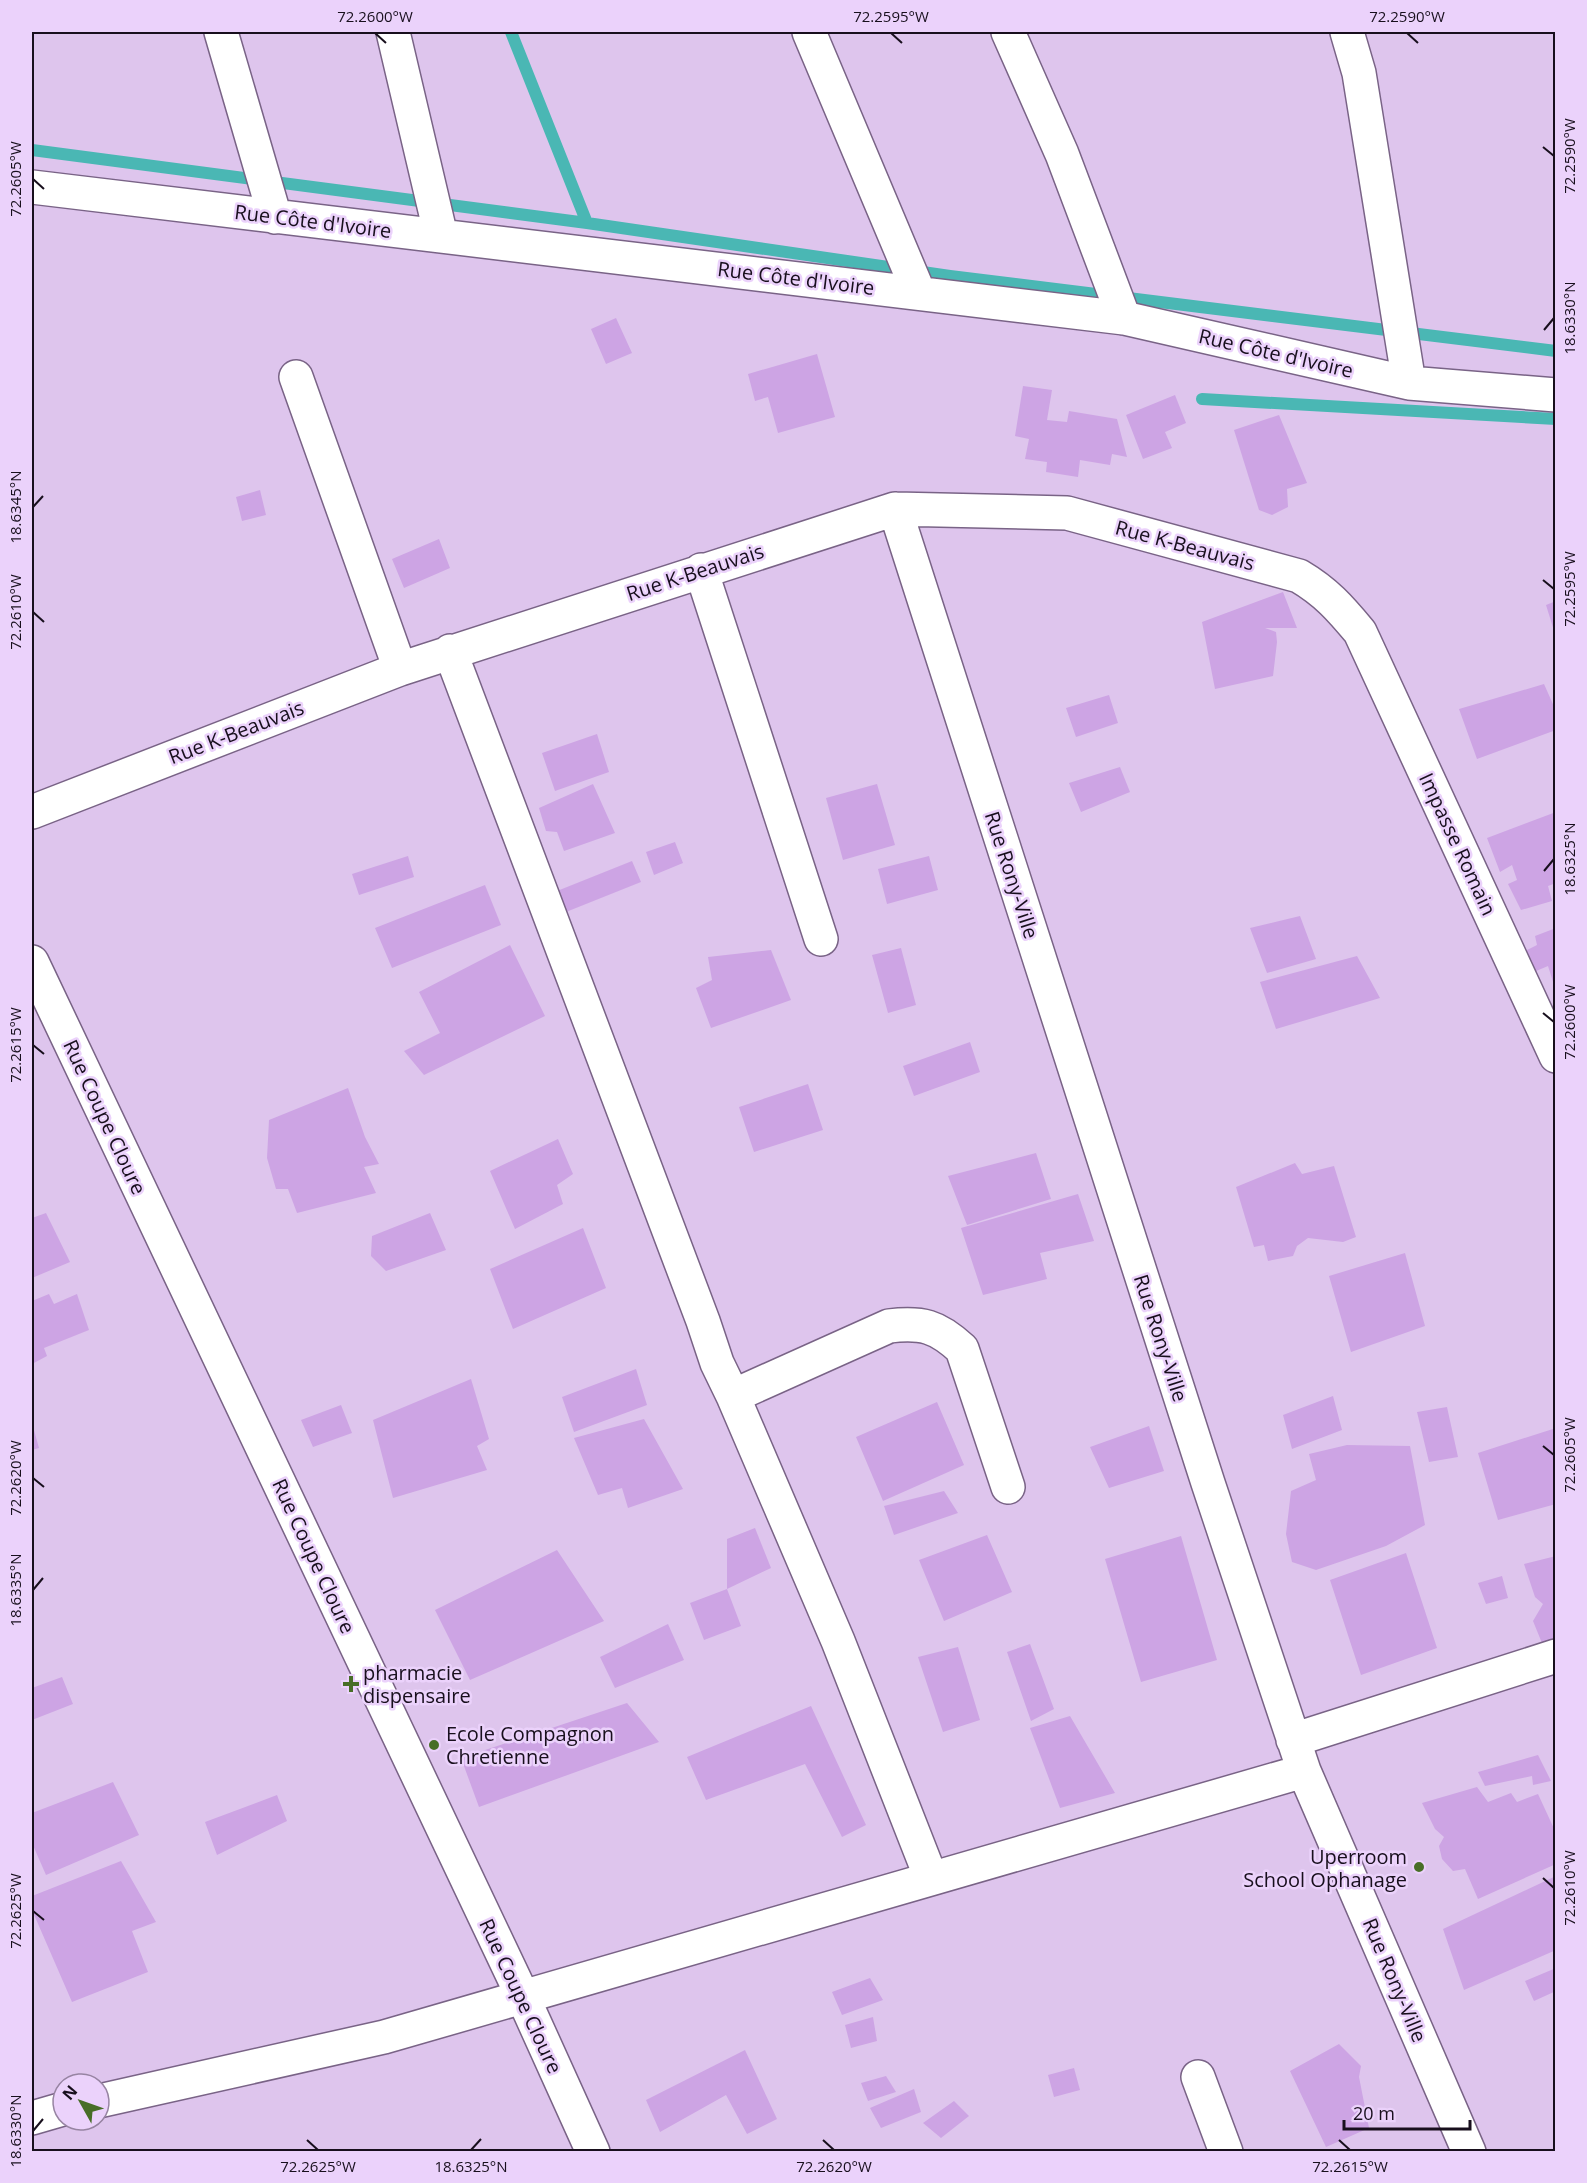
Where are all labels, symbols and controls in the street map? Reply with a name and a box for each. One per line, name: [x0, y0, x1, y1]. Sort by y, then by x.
text: 72.2600°W: [337, 6, 413, 26]
text: 72.2595°W: [853, 6, 929, 26]
text: 72.2590°W: [1369, 6, 1445, 26]
text: 72.2590°W: [1559, 118, 1579, 194]
text: 72.2605°W: [5, 141, 25, 217]
street label: Rue Côte d'Ivoire: [233, 198, 393, 244]
street label: Rue Côte d'Ivoire: [716, 255, 876, 301]
text: 18.6330°N: [1559, 281, 1579, 355]
street label: Rue Côte d'Ivoire: [1196, 322, 1356, 384]
text: 18.6345°N: [5, 470, 25, 544]
street label: Rue K-Beauvais: [1112, 513, 1258, 577]
street label: Rue K-Beauvais: [623, 537, 767, 607]
text: 72.2595°W: [1559, 551, 1579, 627]
text: 72.2610°W: [5, 574, 25, 650]
street label: Rue K-Beauvais: [164, 694, 308, 770]
street label: Impasse Romain: [1413, 768, 1503, 920]
street label: Rue Rony-Ville: [979, 808, 1045, 942]
text: 18.6325°N: [1559, 822, 1579, 896]
text: 72.2600°W: [1559, 984, 1579, 1060]
text: 72.2615°W: [5, 1007, 25, 1083]
street label: Rue Coupe Cloure: [57, 1035, 153, 1199]
street label: Rue Rony-Ville: [1128, 1271, 1194, 1405]
text: 72.2605°W: [1559, 1417, 1579, 1493]
text: 72.2620°W: [5, 1440, 25, 1516]
street label: Rue Coupe Cloure: [266, 1474, 362, 1638]
text: 18.6335°N: [5, 1553, 25, 1627]
place label: pharmacie dispensaire: [363, 1659, 471, 1709]
marker: pharmacie dispensaire: [344, 1677, 358, 1691]
place label: Ecole Compagnon Chretienne: [446, 1720, 614, 1770]
marker: Ecole Compagnon Chretienne: [427, 1738, 441, 1752]
place label: Uperroom School Ophanage: [1243, 1843, 1407, 1893]
text: 72.2610°W: [1559, 1850, 1579, 1926]
marker: Uperroom School Ophanage: [1412, 1860, 1426, 1874]
text: 72.2625°W: [5, 1873, 25, 1949]
street label: Rue Coupe Cloure: [473, 1914, 569, 2078]
street label: Rue Rony-Ville: [1357, 1914, 1433, 2046]
north arrow: [51, 2072, 111, 2132]
text: N: [57, 2080, 82, 2104]
scale bar: [1344, 2093, 1470, 2131]
text: 18.6330°N: [5, 2094, 25, 2168]
text: 20 m: [1353, 2101, 1395, 2125]
text: 72.2625°W: [280, 2156, 356, 2176]
text: 18.6325°N: [434, 2156, 508, 2176]
text: 72.2620°W: [796, 2156, 872, 2176]
text: 72.2615°W: [1312, 2156, 1388, 2176]

